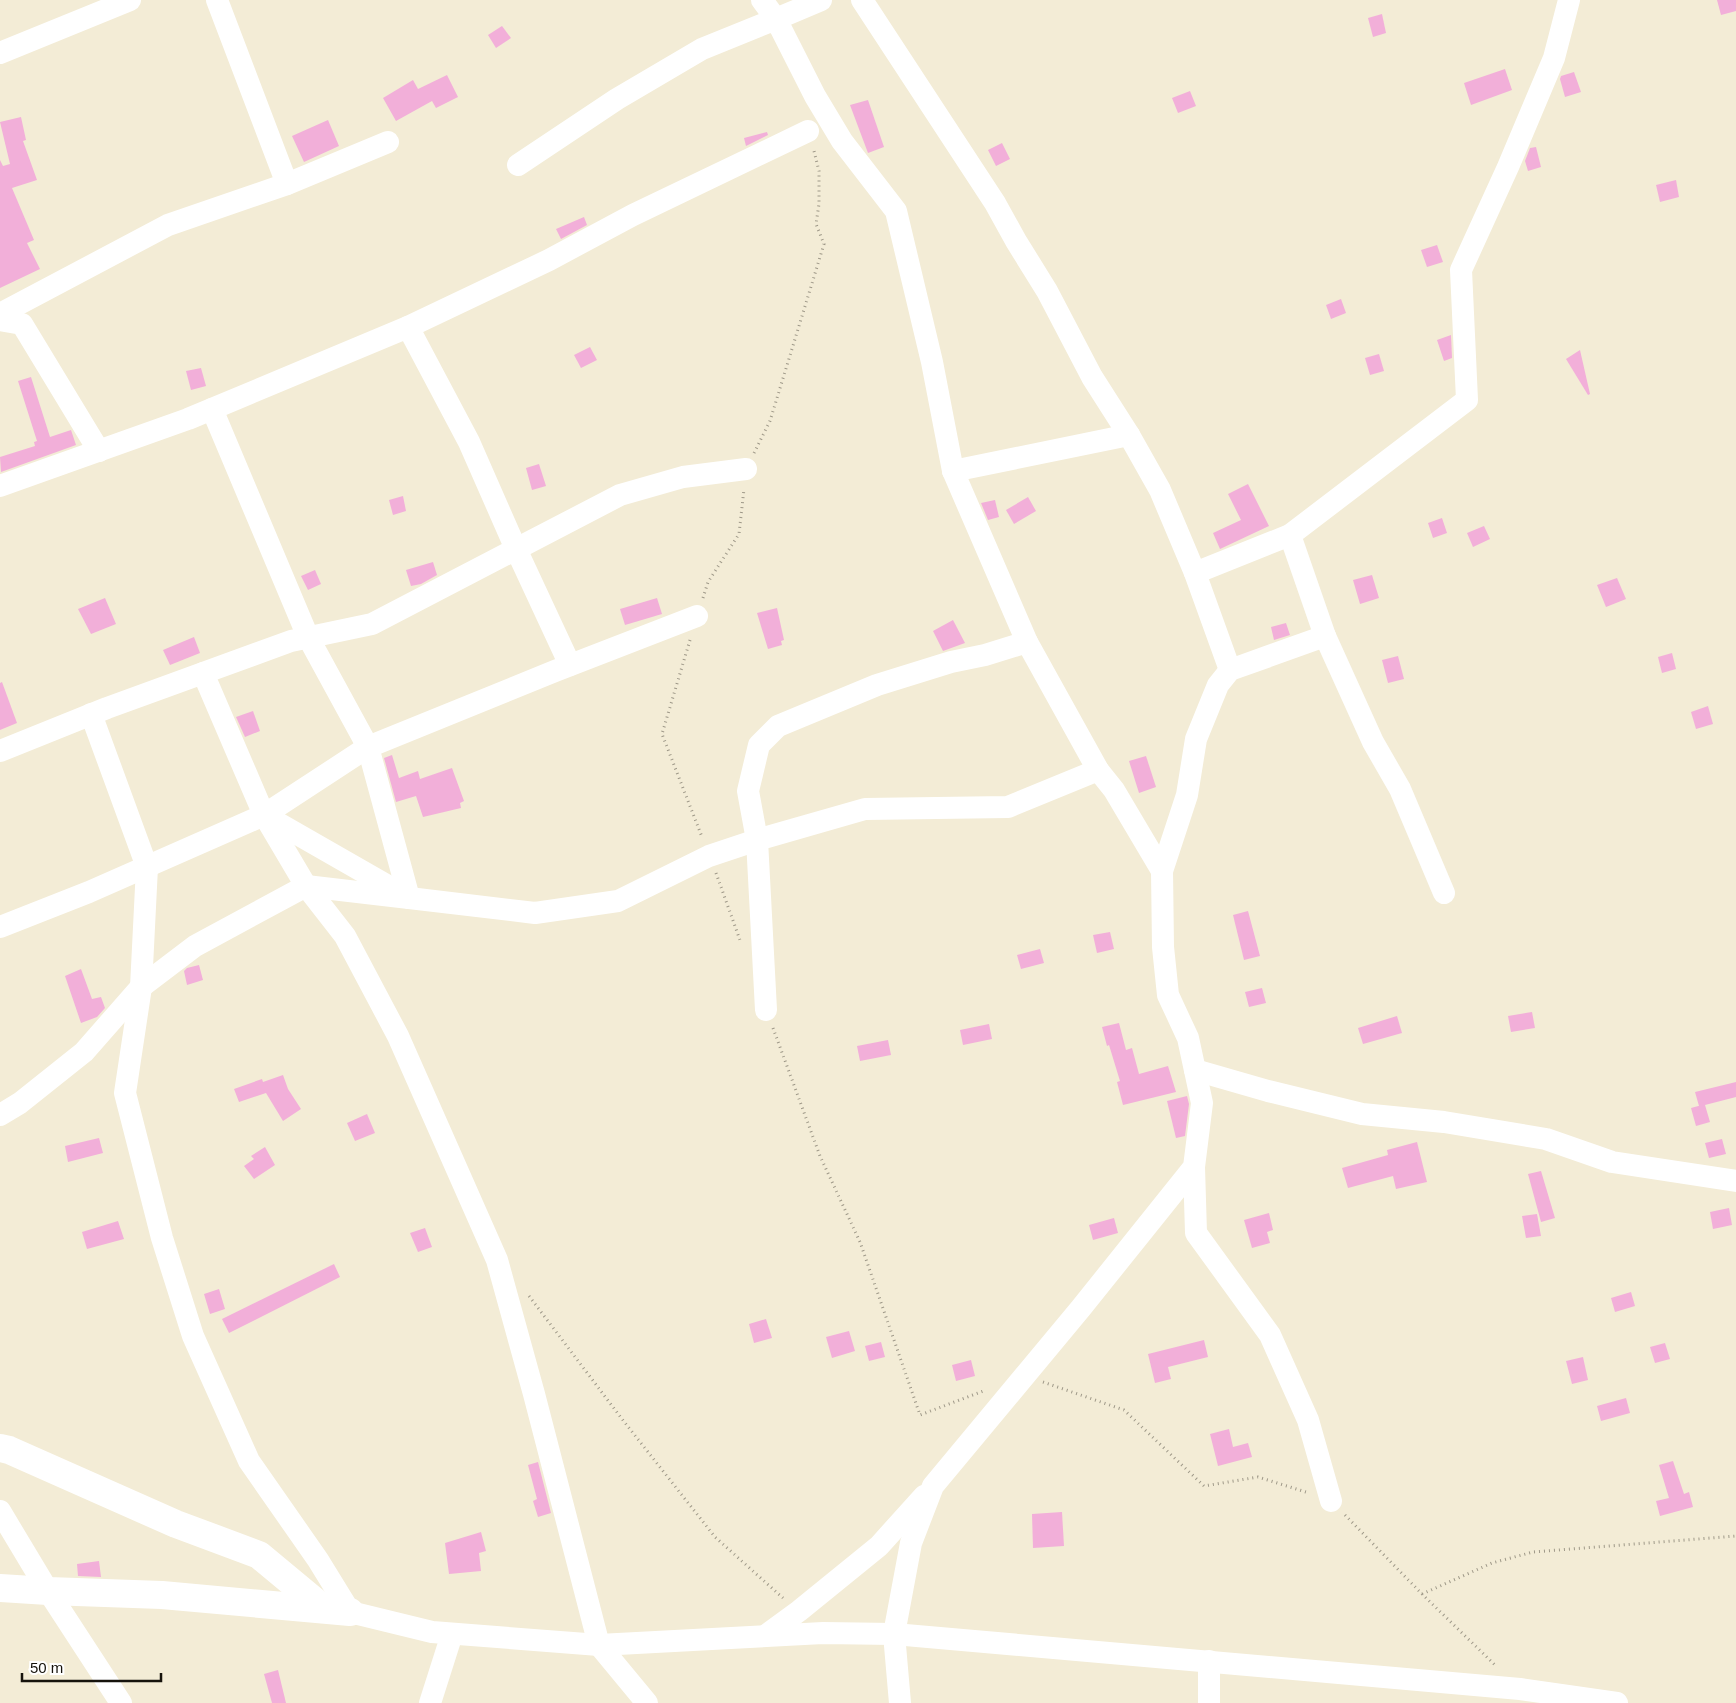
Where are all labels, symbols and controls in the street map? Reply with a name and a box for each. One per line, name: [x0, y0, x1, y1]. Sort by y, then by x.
scale bar: [22, 1650, 161, 1682]
text: 50 m: [30, 1659, 63, 1676]

